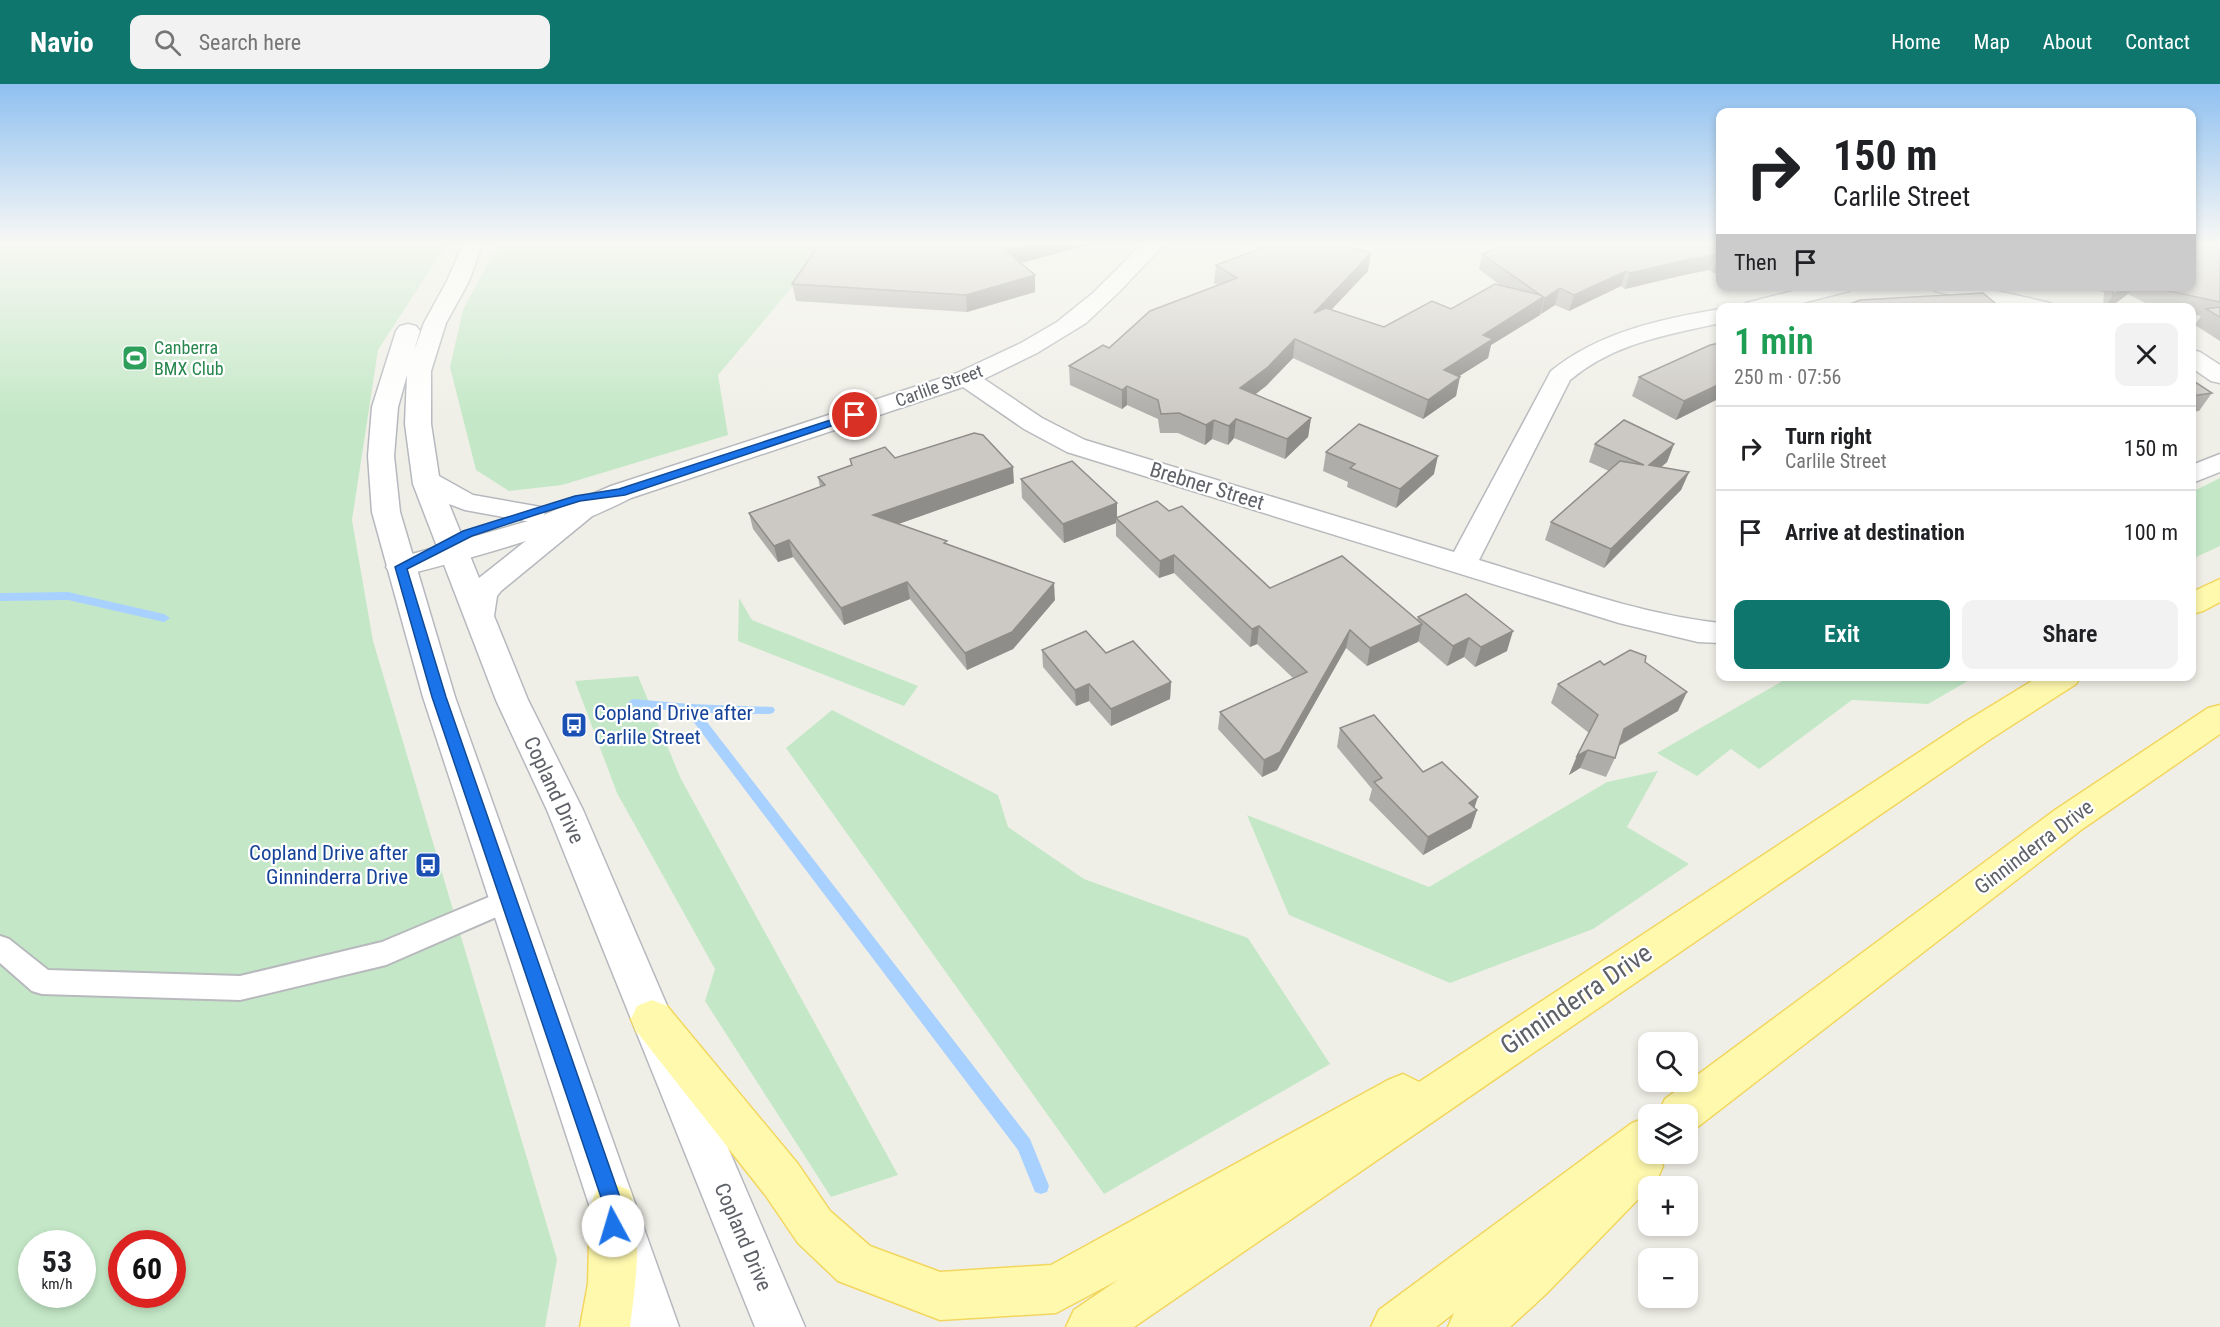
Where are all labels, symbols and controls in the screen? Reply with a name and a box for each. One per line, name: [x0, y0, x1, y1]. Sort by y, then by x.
search box: [130, 15, 550, 69]
text: Navio: [30, 26, 94, 59]
icon: search: [151, 26, 184, 59]
text: Search here: [199, 30, 301, 55]
text: Home: [1891, 30, 1941, 54]
text: Map: [1974, 30, 2010, 54]
text: About: [2043, 30, 2092, 54]
text: Contact: [2125, 30, 2190, 54]
text: 150 m: [1833, 131, 1938, 180]
icon: right: [1734, 132, 1812, 210]
text: Carlile Street: [1833, 181, 1970, 213]
icon: arrive: [1789, 246, 1822, 279]
text: Then: [1734, 250, 1777, 275]
text: 1 min: [1734, 321, 1814, 363]
button: close: [2115, 323, 2178, 386]
place label: Canberra BMX Club: [154, 337, 224, 379]
sports icon: Canberra BMX Club: [120, 343, 150, 373]
street label: Carlile Street: [892, 360, 985, 411]
text: 250 m · 07:56: [1734, 365, 1841, 389]
pin: [829, 389, 880, 440]
icon: arrive: [838, 398, 871, 431]
text: Turn right: [1785, 424, 1872, 449]
icon: right: [1734, 432, 1767, 465]
text: 150 m: [2124, 436, 2178, 461]
text: Carlile Street: [1785, 449, 1887, 473]
street label: Brebner Street: [1147, 457, 1267, 515]
icon: arrive: [1734, 516, 1767, 549]
text: Arrive at destination: [1785, 520, 1965, 545]
text: 100 m: [2124, 520, 2178, 545]
button: Exit: [1734, 600, 1950, 669]
button: Share: [1962, 600, 2178, 669]
place label: Copland Drive after Carlile Street: [594, 701, 753, 749]
bus stop icon: Copland Drive after Carlile Street: [559, 710, 589, 740]
street label: Copland Drive: [519, 733, 589, 847]
street label: Ginninderra Drive: [1970, 795, 2098, 899]
place label: Copland Drive after Ginninderra Drive: [249, 841, 408, 889]
bus stop icon: Copland Drive after Ginninderra Drive: [413, 850, 443, 880]
street label: Ginninderra Drive: [1495, 937, 1657, 1061]
map controls: [1638, 1032, 1698, 1308]
button: search: [1638, 1032, 1698, 1092]
button: layers: [1638, 1104, 1698, 1164]
button: +: [1638, 1176, 1698, 1236]
street label: Copland Drive: [709, 1179, 777, 1295]
position arrow: [581, 1194, 645, 1258]
speed limit sign: 60: [108, 1230, 186, 1308]
text: 53: [42, 1244, 72, 1279]
button: −: [1638, 1248, 1698, 1308]
text: km/h: [42, 1275, 72, 1293]

